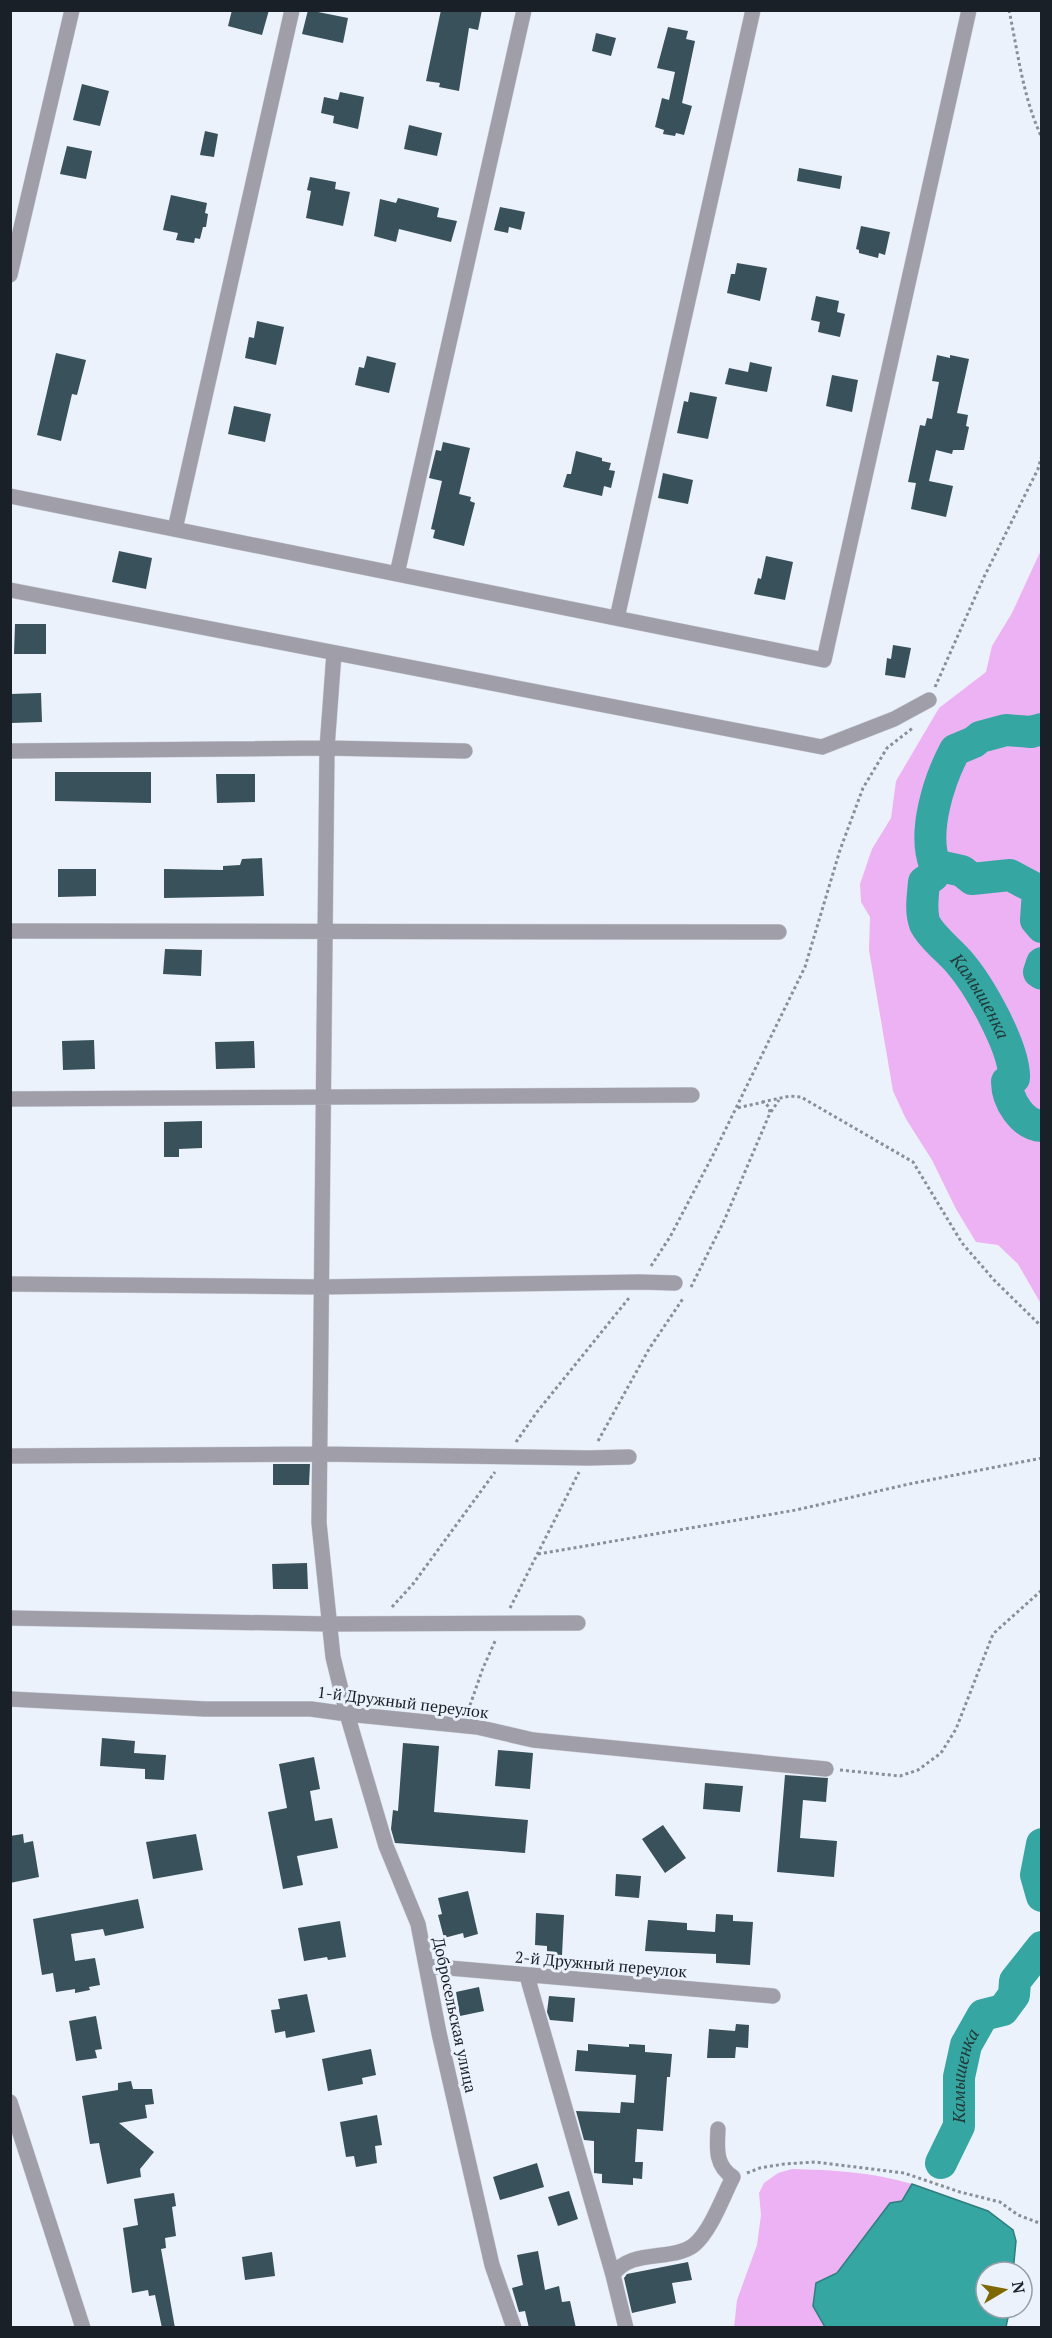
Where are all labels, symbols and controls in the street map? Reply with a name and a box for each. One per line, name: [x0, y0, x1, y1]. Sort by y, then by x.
water label: Камышенка: [945, 947, 1016, 1042]
street label: 1-й Дружный переулок: [316, 1681, 490, 1723]
street label: Добросельская улица: [428, 1935, 482, 2095]
street label: 2-й Дружный переулок: [514, 1946, 688, 1982]
water label: Камышенка: [946, 2024, 984, 2124]
north arrow: [974, 2260, 1034, 2320]
text: N: [1007, 2280, 1031, 2295]

